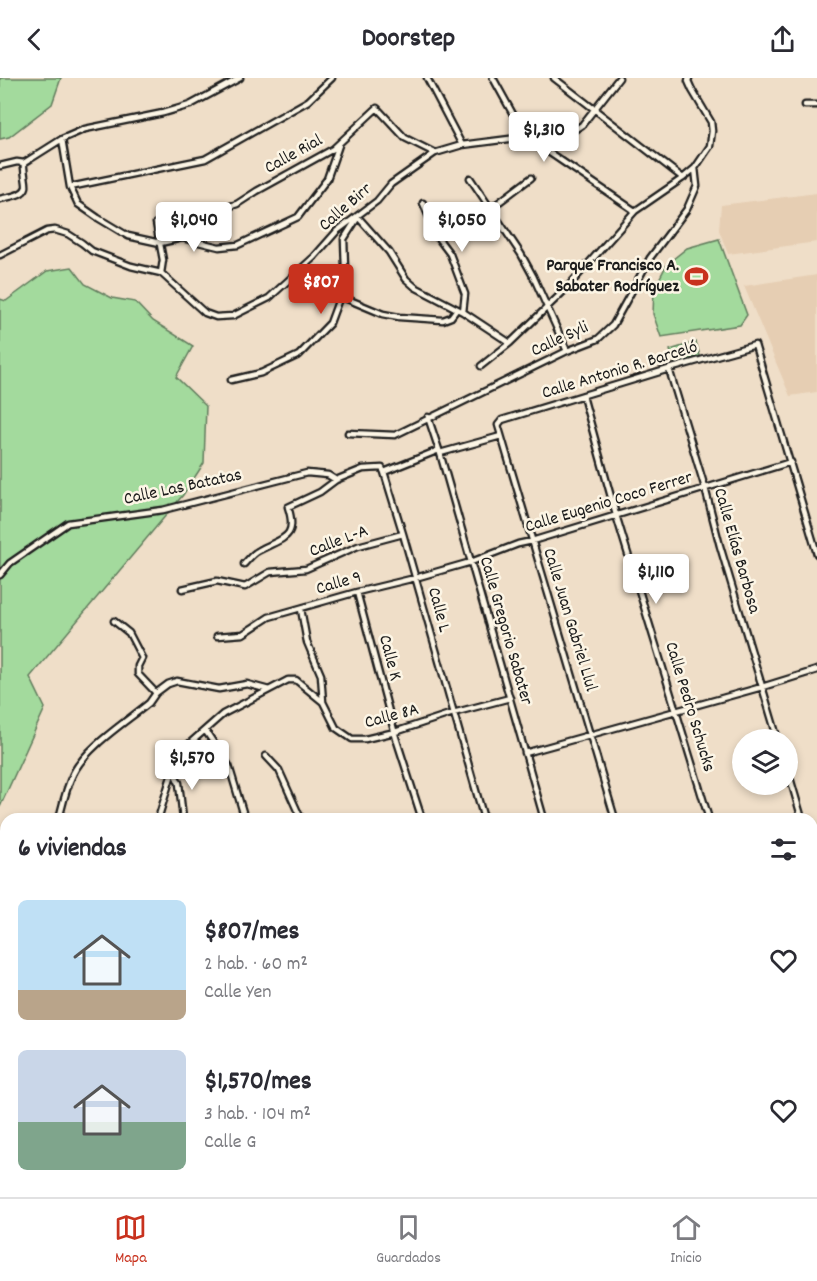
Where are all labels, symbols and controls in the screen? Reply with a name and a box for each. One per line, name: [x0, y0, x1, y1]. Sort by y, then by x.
text: Doorstep: [362, 20, 455, 59]
icon: back: [18, 23, 51, 56]
icon: share: [766, 23, 799, 56]
pin: $1,310: [495, 112, 593, 163]
text: $1,310: [523, 117, 565, 145]
street label: Calle Rial: [261, 129, 328, 181]
street label: Calle Birr: [314, 178, 378, 238]
pin: $1,040: [145, 202, 243, 253]
pin: $1,050: [413, 202, 511, 253]
text: $1,040: [170, 207, 218, 235]
text: $1,050: [437, 207, 487, 235]
place label: Parque Francisco A. Sabater Rodríguez: [546, 254, 679, 300]
sports icon: Parque Francisco A. Sabater Rodríguez: [684, 263, 710, 289]
pin: $807: [285, 264, 357, 315]
text: $807: [303, 269, 339, 297]
street label: Calle Syli: [527, 316, 593, 364]
street label: Calle Antonio R. Barceló: [539, 335, 701, 407]
street label: Calle Las Batatas: [122, 463, 244, 513]
street label: Calle Eugenio Coco Ferrer: [522, 466, 696, 540]
street label: Calle Elías Barbosa: [706, 485, 766, 617]
street label: Calle L-A: [306, 519, 372, 565]
street label: Calle Juan Gabriel Llul: [535, 545, 603, 695]
street label: Calle Gregorio Sabater: [472, 554, 538, 709]
pin: $1,110: [607, 554, 705, 605]
text: $1,110: [637, 559, 675, 587]
street label: Calle 9: [313, 566, 365, 602]
street label: Calle L: [420, 585, 456, 636]
street label: Calle K: [371, 632, 407, 684]
street label: Calle Pedro Schucks: [657, 639, 721, 775]
street label: Calle 8A: [362, 698, 422, 736]
map controls: [732, 729, 798, 795]
button: layers: [732, 729, 798, 795]
pin: $1,570: [143, 740, 241, 791]
text: $1,570: [169, 745, 215, 773]
text: 6 viviendas: [18, 831, 127, 868]
icon: filters: [767, 833, 800, 866]
text: $807/mes: [204, 914, 299, 951]
icon: home: [66, 924, 138, 996]
icon: heart: [767, 944, 800, 977]
text: 2 hab. · 60 m²: [204, 951, 308, 979]
text: Calle Yen: [204, 979, 272, 1007]
text: $1,570/mes: [204, 1064, 312, 1101]
icon: home: [66, 1074, 138, 1146]
icon: heart: [767, 1094, 800, 1127]
text: 3 hab. · 104 m²: [204, 1101, 311, 1129]
text: Calle G: [204, 1129, 256, 1157]
tab: Mapa: [114, 1211, 147, 1270]
tab: Guardados: [376, 1211, 441, 1270]
tab: Inicio: [670, 1211, 703, 1270]

